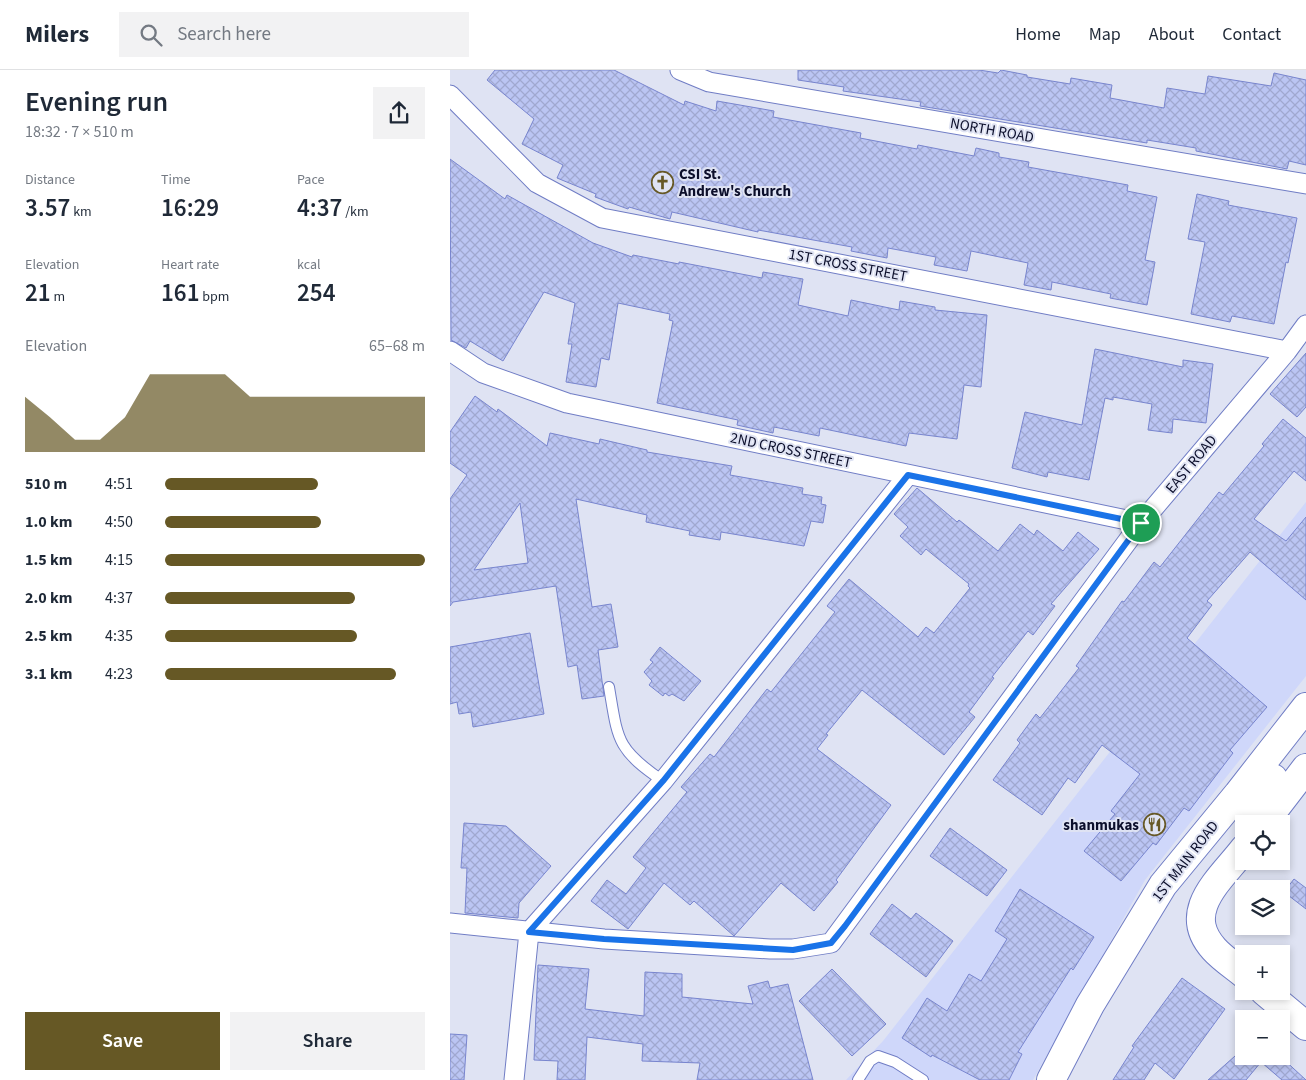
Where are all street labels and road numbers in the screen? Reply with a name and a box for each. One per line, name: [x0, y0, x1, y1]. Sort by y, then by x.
street label: NORTH ROAD: [948, 113, 1035, 148]
street label: 1ST CROSS STREET: [787, 244, 909, 287]
street label: 2ND CROSS STREET: [728, 427, 853, 474]
street label: EAST ROAD: [1161, 431, 1222, 498]
street label: 1ST MAIN ROAD: [1147, 816, 1224, 906]

